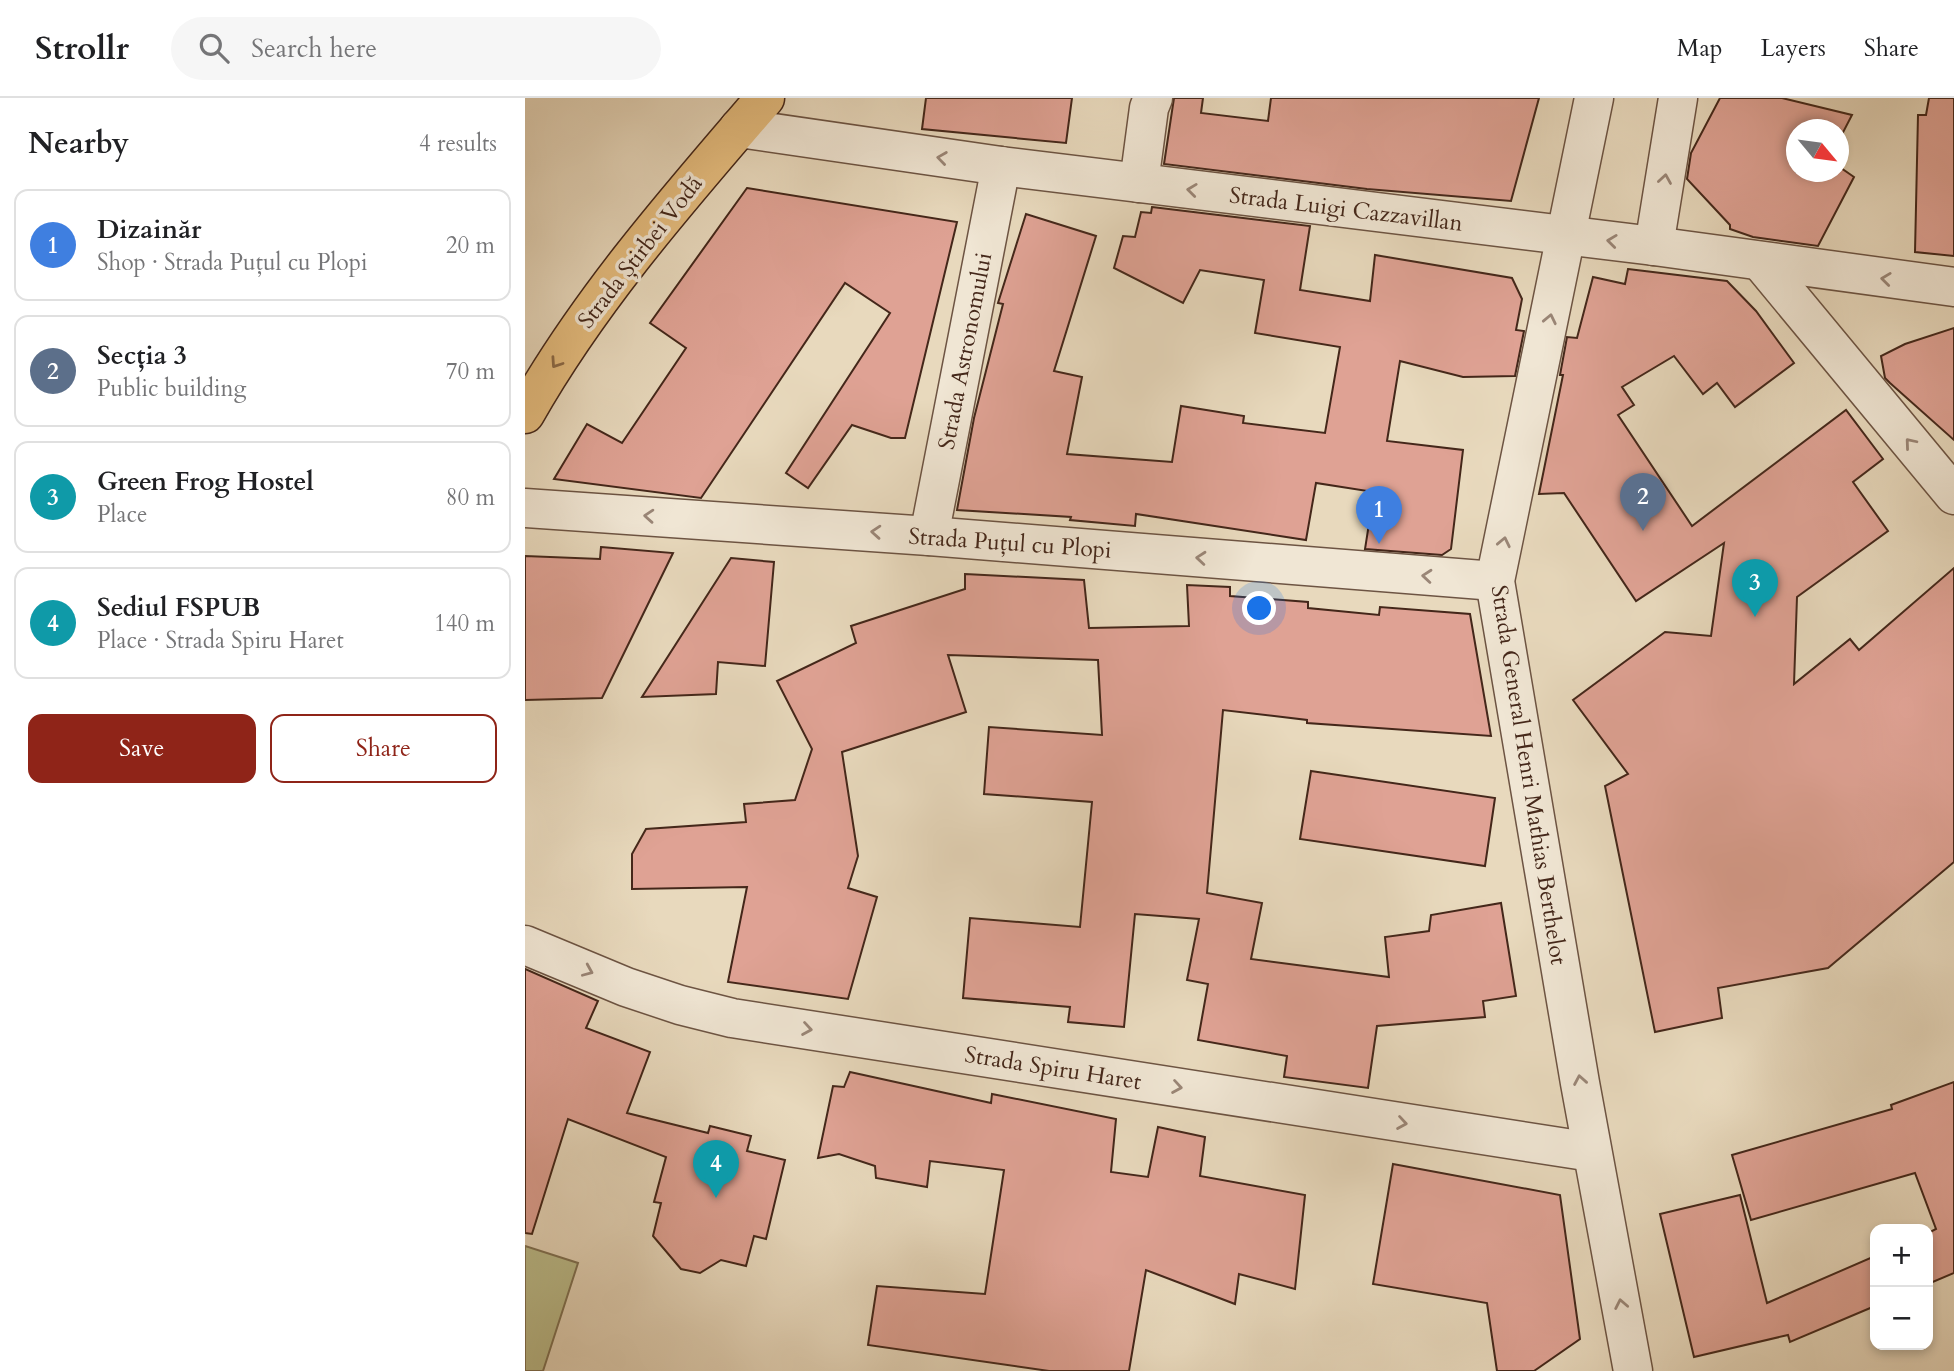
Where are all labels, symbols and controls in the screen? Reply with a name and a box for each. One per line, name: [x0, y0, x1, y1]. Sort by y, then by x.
search box: [171, 17, 661, 80]
text: Strollr: [35, 26, 129, 71]
icon: search: [195, 29, 233, 67]
text: Search here: [251, 31, 377, 66]
text: Map: [1677, 32, 1723, 65]
text: Layers: [1761, 32, 1826, 65]
text: Share: [1864, 32, 1919, 65]
north arrow: [1786, 119, 1849, 182]
text: Nearby: [28, 123, 129, 164]
text: 4 results: [419, 128, 497, 159]
one-way arrow: [936, 151, 948, 166]
street label: Strada Știrbei Vodă: [571, 169, 710, 335]
one-way arrow: [1657, 173, 1672, 185]
street label: Strada Luigi Cazzavillan: [1228, 179, 1464, 239]
one-way arrow: [1186, 182, 1198, 197]
text: Dizainăr: [97, 212, 202, 247]
text: 1: [47, 230, 59, 261]
text: 20 m: [446, 230, 495, 261]
one-way arrow: [1607, 233, 1618, 248]
text: Shop · Strada Puțul cu Plopi: [97, 247, 368, 278]
street label: Strada Astronomului: [931, 250, 999, 452]
one-way arrow: [1880, 271, 1892, 286]
one-way arrow: [1541, 313, 1556, 325]
text: Secția 3: [97, 338, 187, 373]
one-way arrow: [552, 355, 565, 368]
text: 2: [47, 356, 59, 387]
text: 70 m: [446, 356, 495, 387]
text: Public building: [97, 373, 247, 404]
one-way arrow: [1906, 438, 1919, 450]
text: Green Frog Hostel: [97, 464, 314, 499]
pin: 2: [1620, 473, 1666, 531]
text: 3: [47, 482, 59, 513]
text: 80 m: [446, 482, 495, 513]
pin: 1: [1356, 486, 1402, 544]
text: Place: [97, 499, 147, 530]
one-way arrow: [643, 509, 654, 524]
street label: Strada Puțul cu Plopi: [907, 520, 1113, 566]
one-way arrow: [870, 525, 881, 540]
one-way arrow: [1495, 536, 1510, 548]
one-way arrow: [1195, 551, 1206, 566]
pin: 3: [1732, 559, 1778, 617]
one-way arrow: [1422, 569, 1433, 584]
street label: Strada General Henri Mathias Berthelot: [1484, 583, 1574, 967]
text: Sediul FSPUB: [97, 590, 260, 625]
your location: [1242, 591, 1276, 625]
text: 4: [47, 608, 59, 639]
text: 140 m: [434, 608, 495, 639]
text: Place · Strada Spiru Haret: [97, 625, 344, 656]
button: Save: [28, 714, 256, 783]
button: Share: [270, 714, 497, 783]
one-way arrow: [581, 963, 593, 977]
one-way arrow: [801, 1021, 813, 1036]
street label: Strada Spiru Haret: [963, 1039, 1143, 1097]
one-way arrow: [1573, 1074, 1588, 1086]
one-way arrow: [1171, 1079, 1183, 1094]
one-way arrow: [1396, 1115, 1408, 1130]
pin: 4: [693, 1140, 739, 1198]
map controls: [1870, 1224, 1933, 1350]
button: +: [1870, 1224, 1933, 1287]
button: −: [1870, 1287, 1933, 1350]
one-way arrow: [1614, 1298, 1629, 1310]

